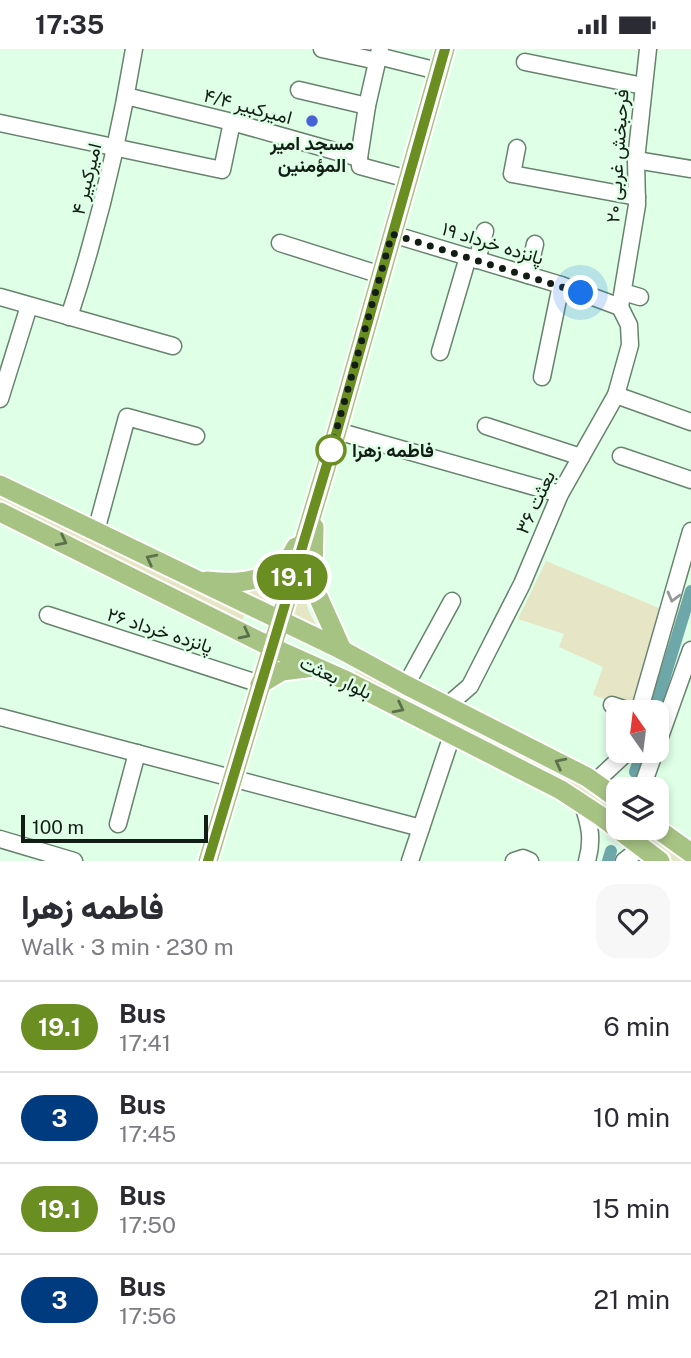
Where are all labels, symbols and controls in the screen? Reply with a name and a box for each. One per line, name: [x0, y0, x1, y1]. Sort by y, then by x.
text: 17:35: [35, 9, 104, 40]
street label: امیرکبیر ۴/۴: [201, 84, 295, 129]
street label: فرحبخش غربی ۲۰: [601, 88, 634, 224]
marker: مسجد امیر المؤمنین: [304, 113, 320, 129]
place label: مسجد امیر المؤمنین: [269, 132, 354, 178]
street label: امیرکبیر ۴: [66, 141, 106, 217]
street label: پانزده خرداد ۱۹: [439, 217, 546, 272]
your location: [563, 275, 598, 310]
marker: فاطمه زهرا: [316, 435, 346, 465]
place label: فاطمه زهرا: [352, 439, 434, 463]
street label: بعثت ۳۶: [511, 467, 560, 538]
one-way arrow: [55, 533, 67, 547]
one-way arrow: [146, 553, 158, 567]
line badge: 19.1: [243, 554, 341, 600]
text: 19.1: [271, 563, 313, 591]
one-way arrow: [667, 591, 682, 603]
street label: پانزده خرداد ۲۶: [103, 603, 216, 660]
one-way arrow: [238, 625, 250, 639]
street label: بلوار بعثت: [296, 651, 375, 704]
one-way arrow: [392, 699, 404, 713]
north arrow: [606, 700, 668, 763]
map controls: [606, 700, 669, 840]
one-way arrow: [555, 758, 567, 771]
button: layers: [606, 777, 669, 840]
scale bar: [21, 812, 208, 844]
text: 100 m: [32, 816, 84, 838]
button: heart: [596, 884, 670, 958]
text: فاطمه زهرا: [21, 888, 164, 926]
text: Walk · 3 min · 230 m: [21, 933, 234, 960]
text: Bus: [119, 998, 166, 1029]
text: 6 min: [603, 1011, 670, 1042]
text: 19.1: [38, 1013, 81, 1041]
text: 17:41: [119, 1029, 171, 1056]
text: Bus: [119, 1089, 166, 1120]
text: 10 min: [593, 1102, 670, 1133]
text: 3: [52, 1104, 67, 1132]
text: 17:45: [119, 1120, 176, 1147]
text: Bus: [119, 1180, 166, 1211]
text: 15 min: [592, 1193, 670, 1224]
text: 19.1: [38, 1195, 81, 1223]
text: 17:50: [119, 1211, 176, 1238]
text: Bus: [119, 1271, 166, 1302]
text: 21 min: [594, 1284, 670, 1315]
text: 3: [52, 1286, 67, 1314]
text: 17:56: [119, 1302, 176, 1329]

